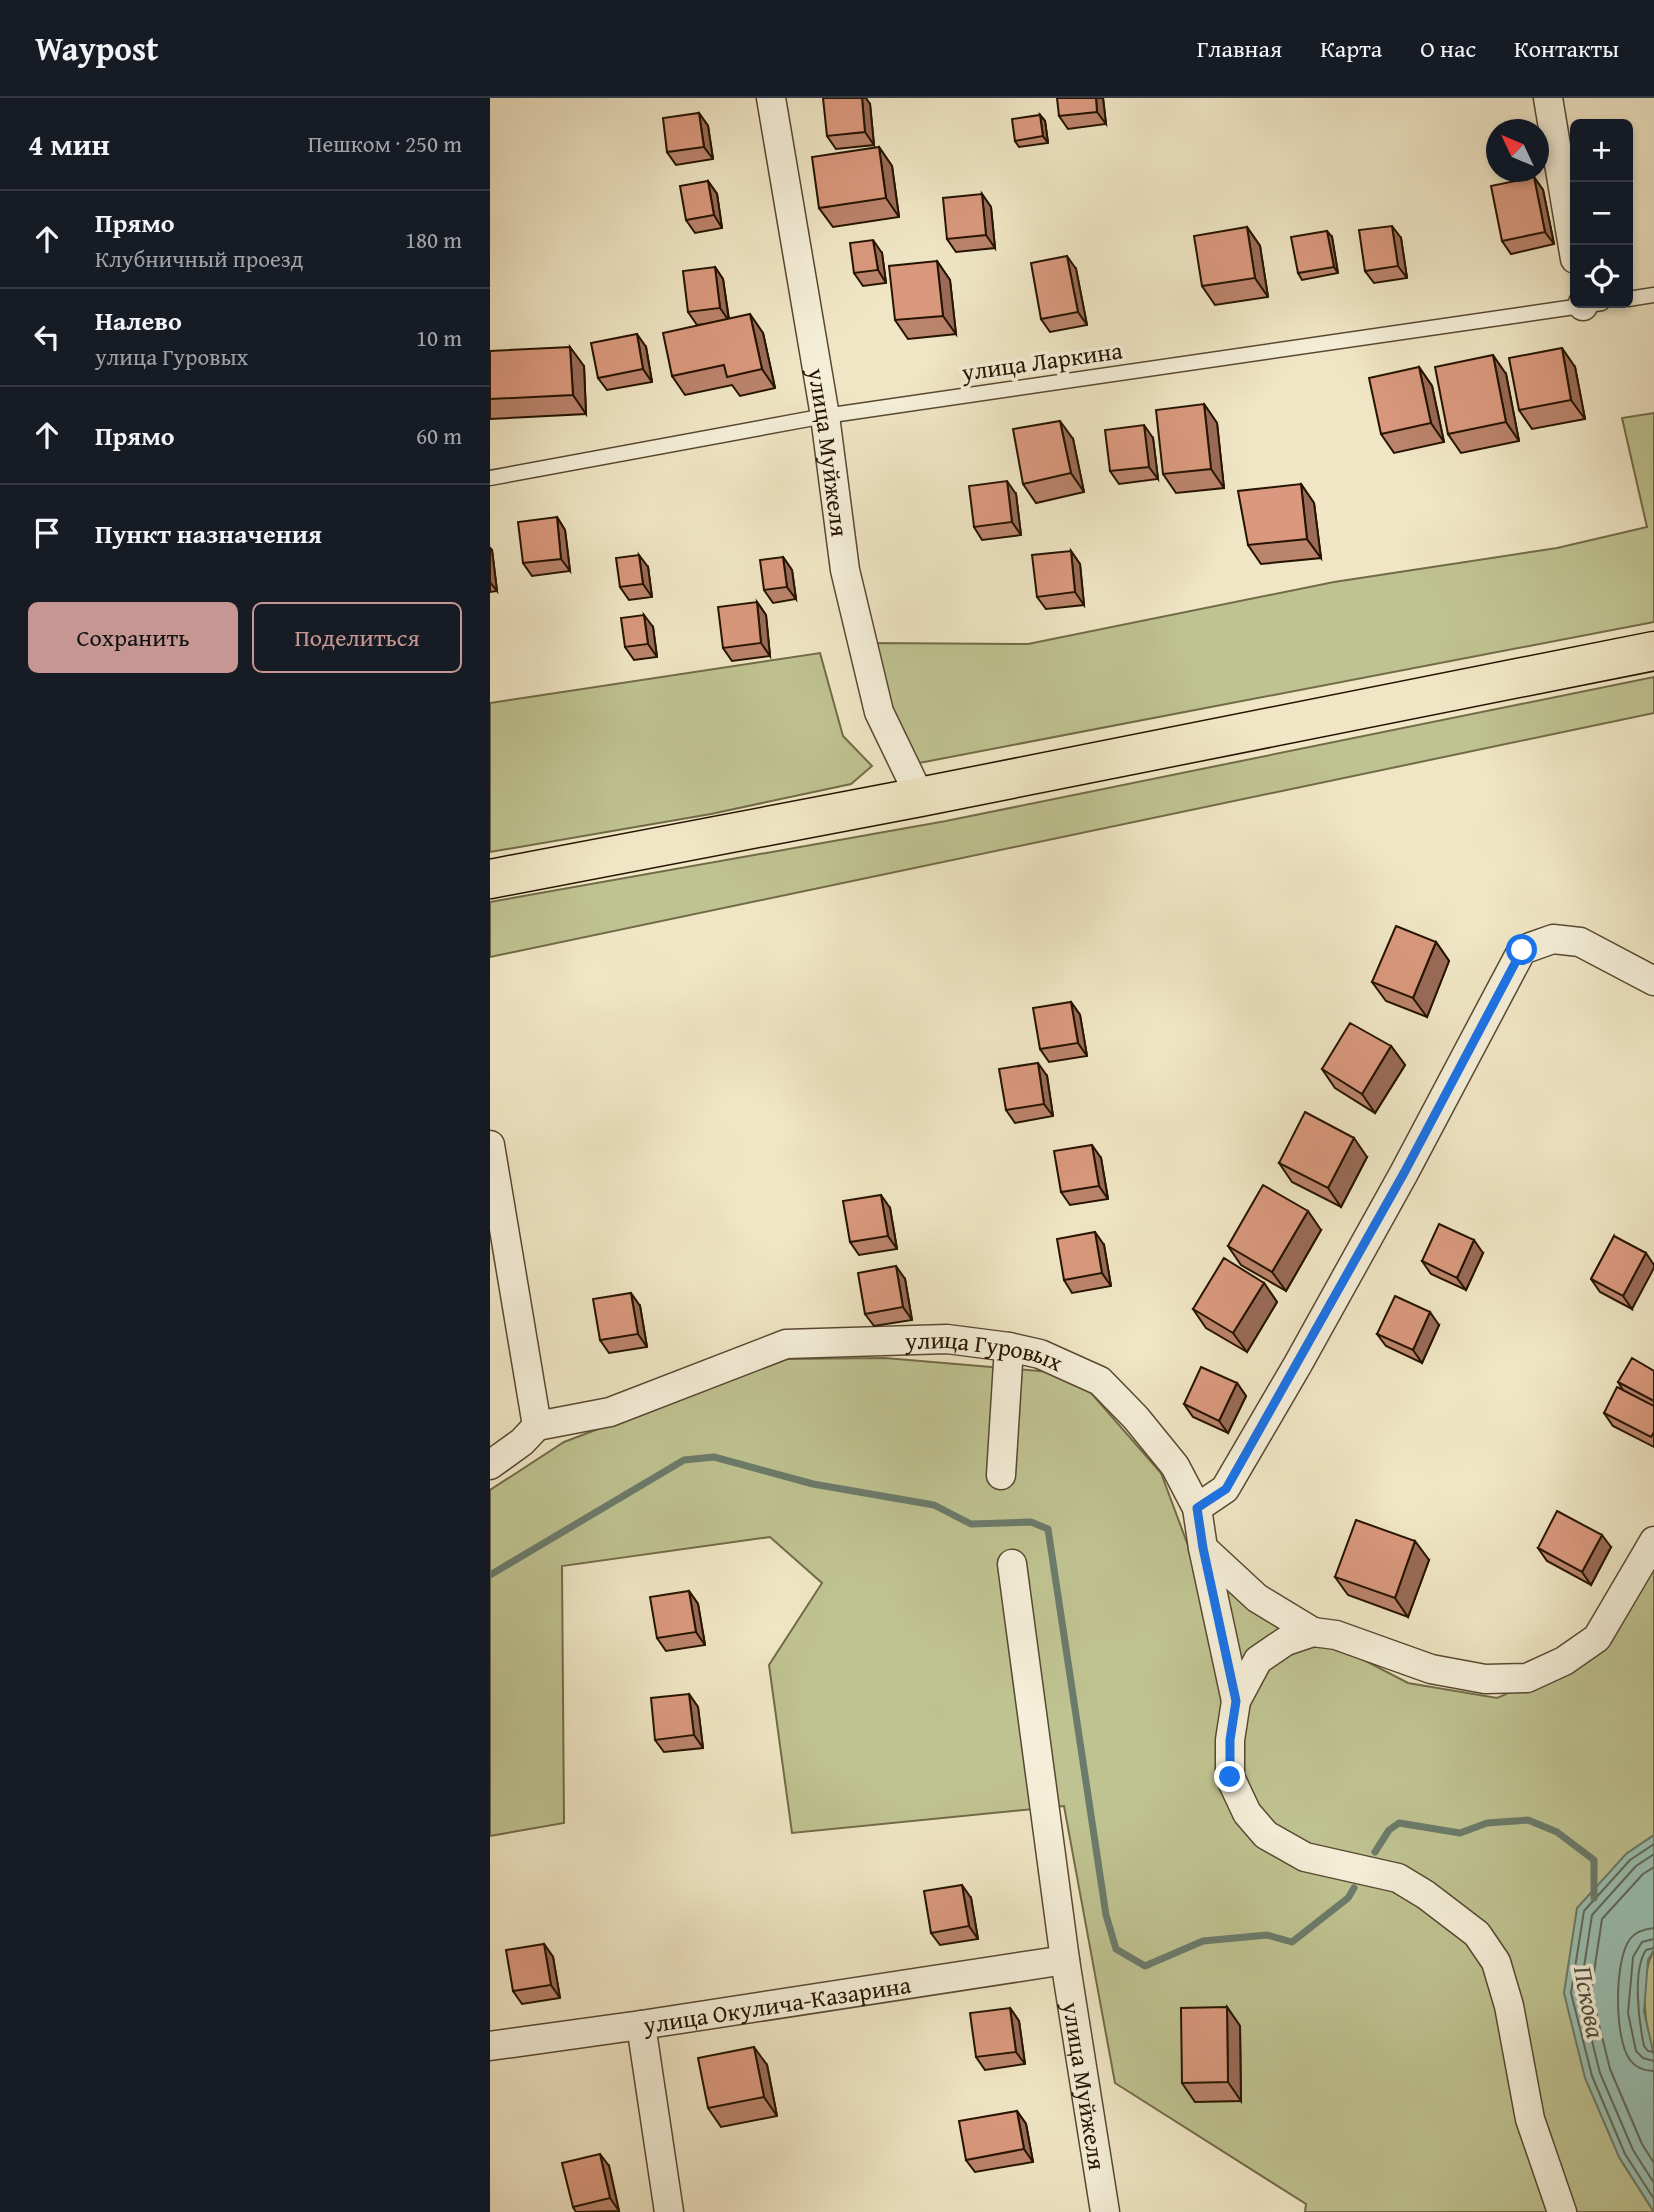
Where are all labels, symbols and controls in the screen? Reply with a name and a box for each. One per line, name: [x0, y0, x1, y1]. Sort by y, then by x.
text: Waypost: [35, 24, 159, 72]
text: Главная: [1197, 31, 1282, 66]
text: Карта: [1320, 31, 1382, 66]
text: О нас: [1420, 31, 1476, 66]
text: Контакты: [1514, 31, 1619, 66]
north arrow: [1486, 119, 1549, 182]
map controls: [1570, 119, 1633, 308]
button: +: [1570, 119, 1633, 182]
text: 4 мин: [28, 122, 110, 166]
text: Пешком · 250 m: [308, 127, 462, 160]
button: −: [1570, 182, 1633, 245]
text: Прямо: [95, 203, 175, 242]
icon: ahead: [28, 220, 66, 258]
text: 180 m: [405, 223, 462, 256]
text: Клубничный проезд: [95, 242, 303, 275]
button: locate: [1570, 245, 1633, 308]
text: Налево: [95, 301, 182, 340]
icon: left: [28, 318, 66, 356]
text: 10 m: [416, 321, 462, 354]
street label: улица Ларкина: [958, 332, 1125, 390]
text: улица Гуровых: [95, 340, 248, 373]
street label: улица Муйжеля: [799, 364, 858, 539]
icon: ahead: [28, 416, 66, 454]
text: Прямо: [95, 416, 175, 455]
text: 60 m: [416, 419, 462, 452]
icon: arrive: [28, 514, 66, 552]
text: Пункт назначения: [95, 514, 322, 553]
button: Сохранить: [28, 602, 238, 673]
button: Поделиться: [252, 602, 462, 673]
route start: [1506, 934, 1537, 965]
street label: улица Гуровых: [903, 1321, 1069, 1380]
route end: [1214, 1761, 1245, 1792]
water label: Пскова: [1564, 1963, 1616, 2041]
street label: улица Окулича-Казарина: [640, 1966, 914, 2042]
street label: улица Муйжеля: [1054, 1998, 1116, 2172]

